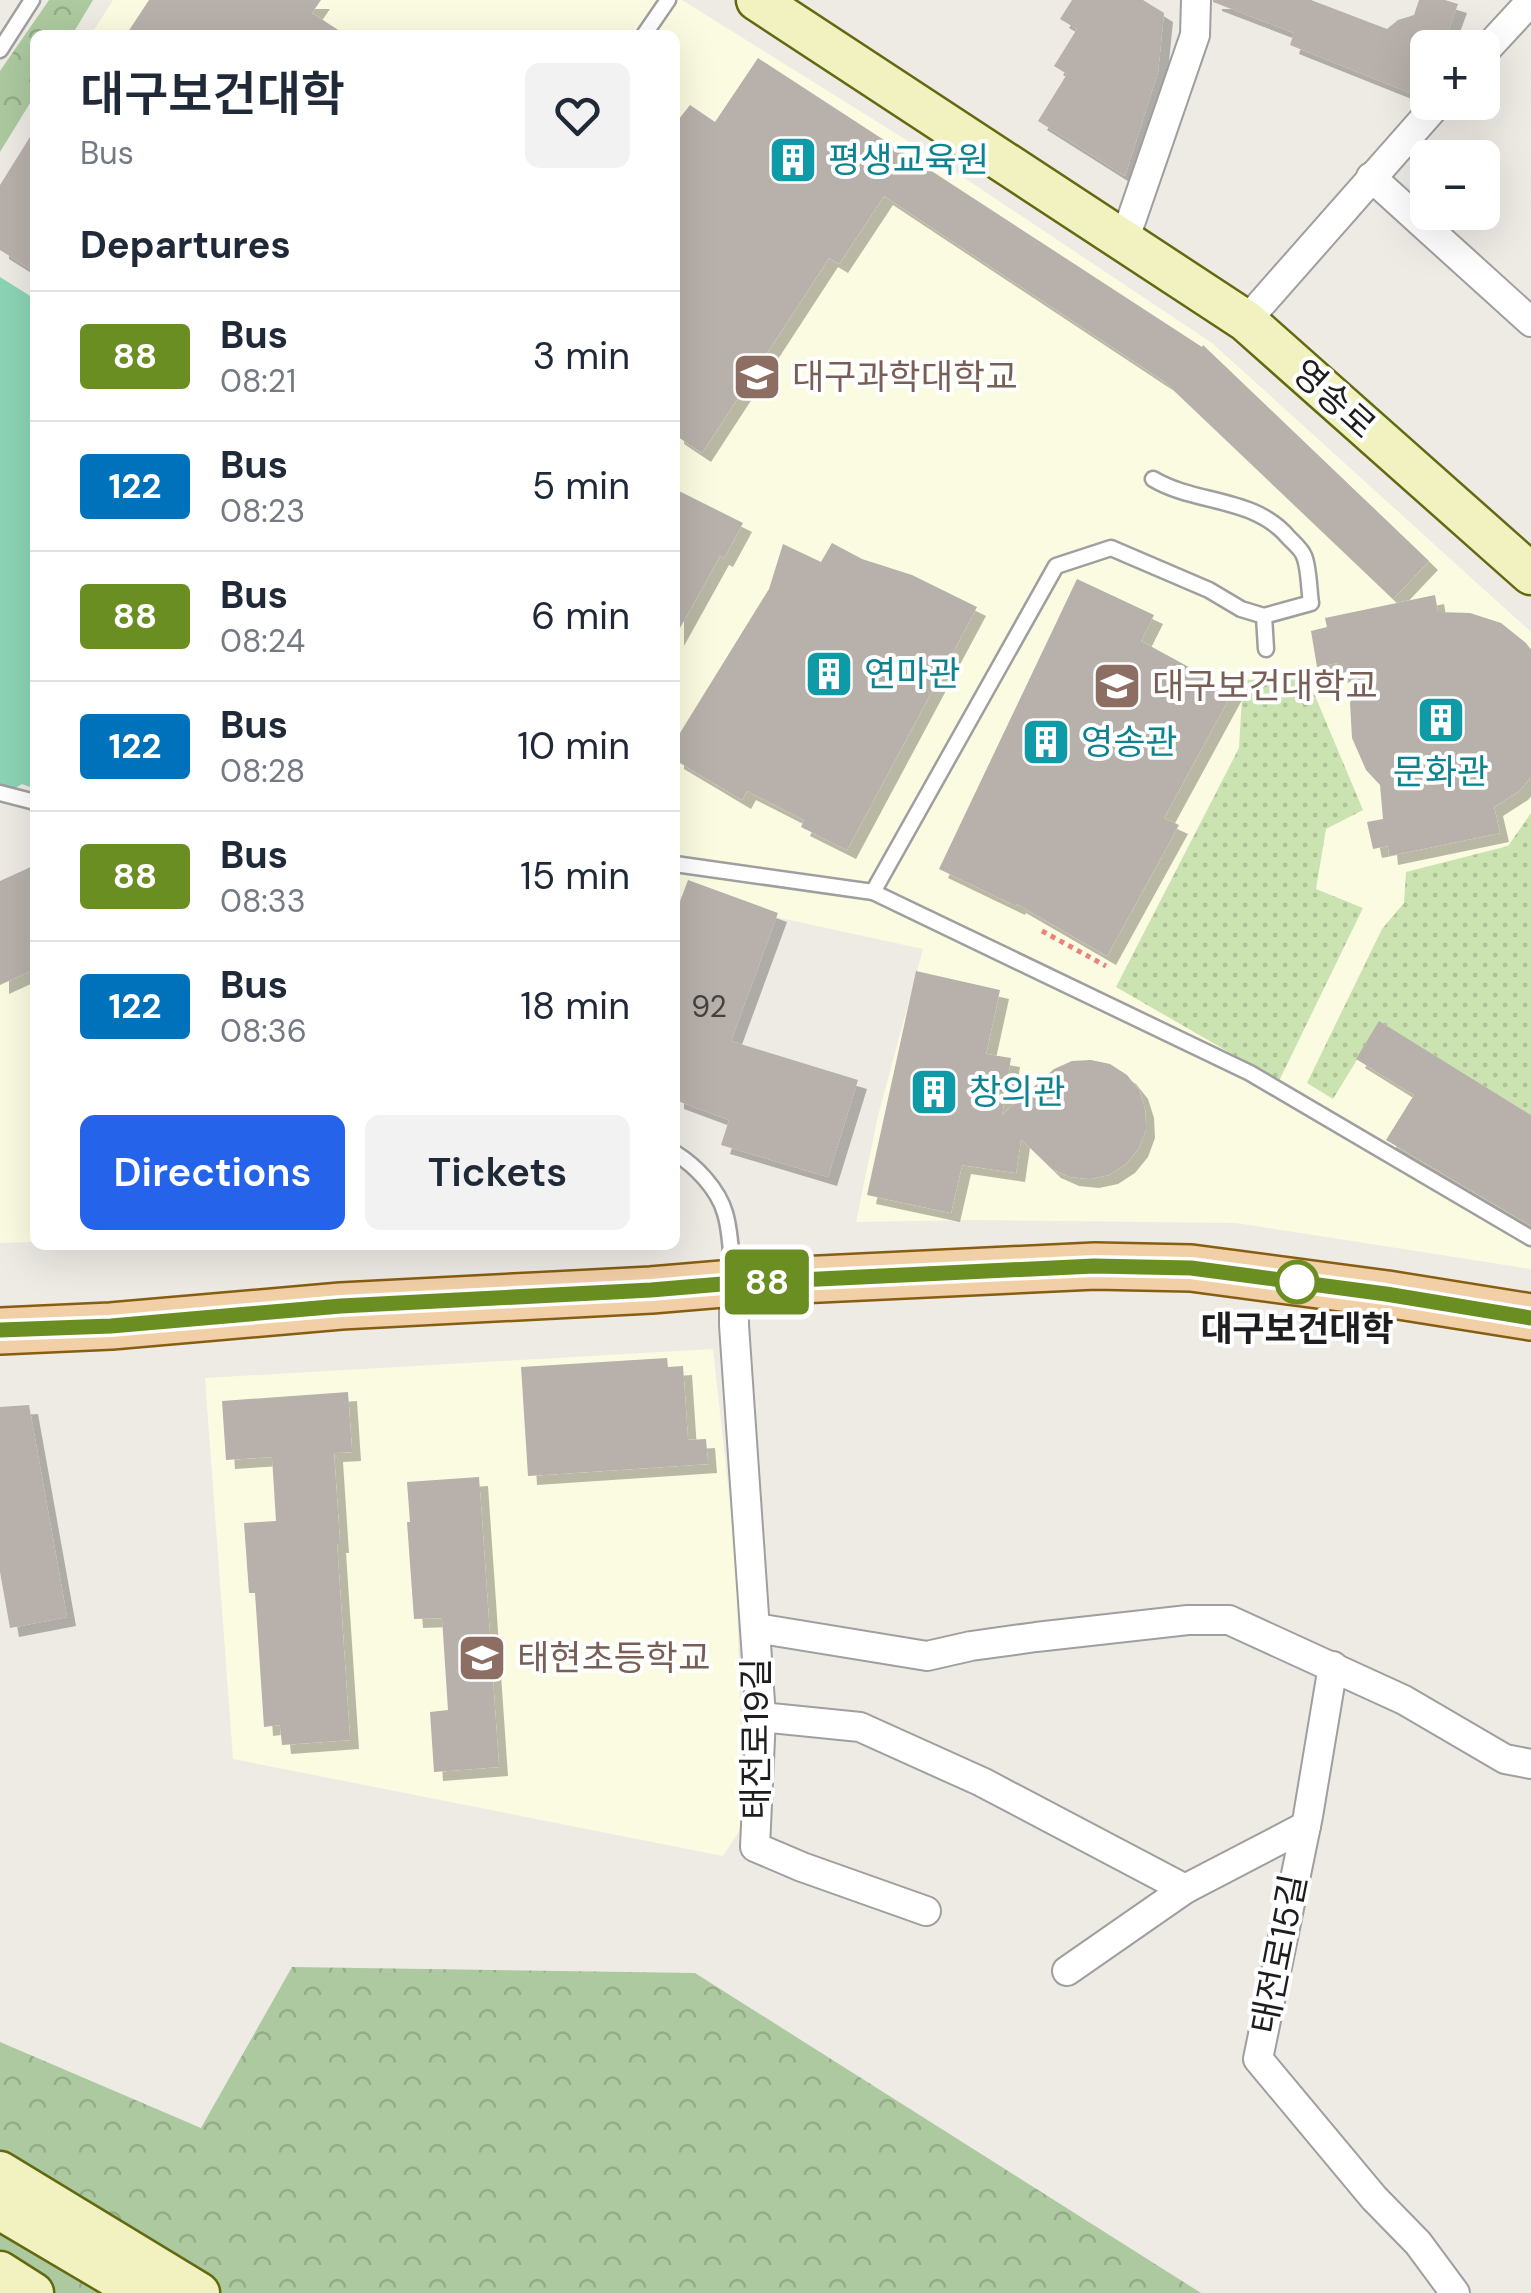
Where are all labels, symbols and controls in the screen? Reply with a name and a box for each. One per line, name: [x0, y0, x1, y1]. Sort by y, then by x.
map controls: [1410, 30, 1500, 230]
button: +: [1410, 30, 1500, 120]
text: 대구보건대학: [80, 63, 345, 126]
button: heart: [525, 63, 630, 168]
text: Bus: [80, 132, 134, 174]
building icon: 평생교육원: [767, 134, 819, 186]
place label: 평생교육원: [828, 137, 989, 183]
button: −: [1410, 140, 1500, 230]
text: Departures: [80, 220, 291, 270]
text: Bus: [220, 310, 288, 360]
text: 3 min: [533, 331, 630, 381]
text: 88: [113, 333, 157, 379]
street label: 영송로: [1283, 350, 1385, 448]
school or university icon: 대구과학대학교: [731, 351, 783, 403]
place label: 대구과학대학교: [792, 354, 1017, 400]
text: 08:21: [220, 360, 296, 402]
text: Bus: [220, 440, 288, 490]
text: 5 min: [532, 461, 630, 511]
text: 122: [108, 463, 162, 509]
text: 08:23: [220, 490, 305, 532]
text: Bus: [220, 570, 288, 620]
text: 6 min: [531, 591, 630, 641]
text: 88: [113, 593, 157, 639]
text: 08:24: [220, 620, 305, 662]
building icon: 연마관: [803, 648, 855, 700]
place label: 연마관: [864, 651, 961, 697]
school or university icon: 대구보건대학교: [1091, 660, 1143, 712]
place label: 대구보건대학교: [1152, 663, 1377, 709]
building icon: 문화관: [1415, 694, 1467, 746]
text: Bus: [220, 700, 288, 750]
building icon: 영송관: [1020, 716, 1072, 768]
place label: 영송관: [1081, 719, 1178, 765]
text: 10 min: [517, 721, 630, 771]
text: 122: [108, 723, 162, 769]
place label: 문화관: [1393, 749, 1489, 795]
text: 08:28: [220, 750, 305, 792]
text: Bus: [220, 830, 288, 880]
text: 15 min: [520, 851, 630, 901]
text: 88: [113, 853, 157, 899]
text: 08:33: [220, 880, 306, 922]
text: Bus: [220, 960, 288, 1010]
text: 18 min: [520, 981, 630, 1031]
text: 122: [108, 983, 162, 1029]
house number: 92: [691, 987, 727, 1026]
text: 08:36: [220, 1010, 307, 1052]
building icon: 창의관: [908, 1066, 960, 1118]
place label: 창의관: [969, 1069, 1066, 1115]
button: Directions: [80, 1115, 345, 1230]
button: Tickets: [365, 1115, 630, 1230]
line badge: 88: [722, 1250, 812, 1314]
text: 88: [745, 1259, 789, 1305]
marker: 대구보건대학: [1276, 1261, 1318, 1303]
place label: 대구보건대학: [1200, 1306, 1394, 1352]
school or university icon: 태현초등학교: [456, 1632, 508, 1684]
place label: 태현초등학교: [517, 1635, 710, 1681]
street label: 태전로19길: [733, 1658, 779, 1820]
street label: 태전로15길: [1241, 1871, 1317, 2037]

